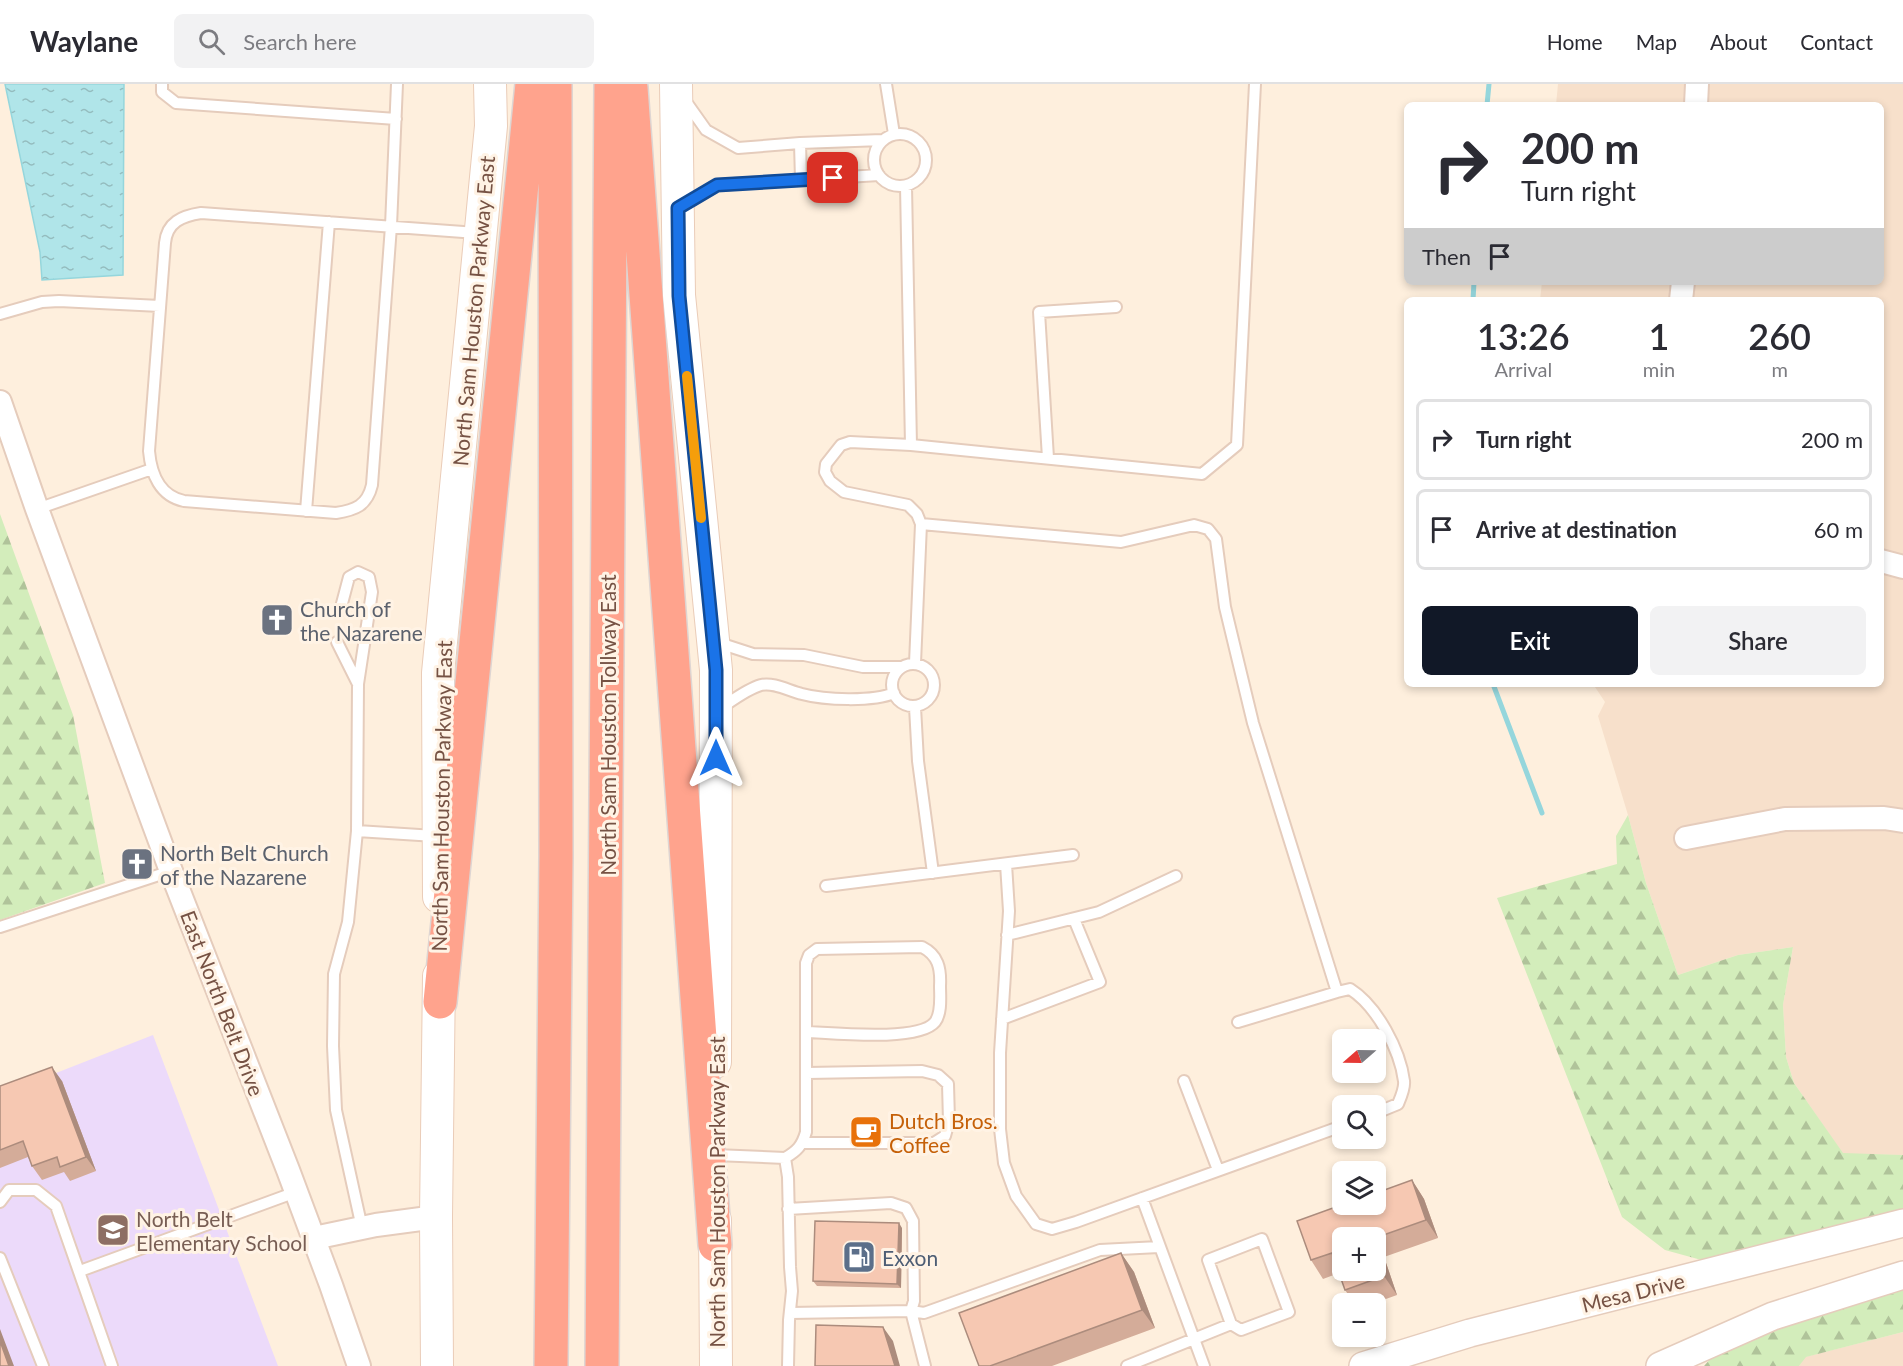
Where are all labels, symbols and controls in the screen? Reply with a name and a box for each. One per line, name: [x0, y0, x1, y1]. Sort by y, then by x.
search box: [174, 14, 594, 68]
text: Waylane: [30, 24, 138, 58]
icon: search: [195, 25, 228, 58]
text: Search here: [243, 28, 357, 55]
text: Home: [1547, 29, 1603, 54]
text: Map: [1636, 29, 1677, 54]
text: About: [1710, 29, 1767, 54]
text: Contact: [1800, 29, 1873, 54]
text: 200 m: [1521, 123, 1639, 173]
icon: right: [1422, 126, 1500, 204]
pin: [807, 152, 858, 203]
street label: North Sam Houston Parkway East: [447, 154, 499, 467]
icon: arrive: [816, 161, 849, 194]
text: Turn right: [1521, 174, 1636, 207]
icon: arrive: [1483, 240, 1516, 273]
text: Then: [1422, 243, 1471, 270]
text: 13:26: [1477, 314, 1570, 358]
text: 1: [1649, 314, 1669, 358]
text: 260: [1748, 314, 1811, 358]
text: Arrival: [1495, 357, 1552, 381]
text: min: [1643, 357, 1675, 381]
text: m: [1771, 357, 1788, 381]
icon: right: [1425, 423, 1458, 456]
text: Turn right: [1476, 426, 1571, 453]
text: 200 m: [1801, 426, 1863, 453]
icon: arrive: [1425, 513, 1458, 546]
text: Arrive at destination: [1476, 516, 1677, 543]
text: 60 m: [1814, 516, 1863, 543]
street label: North Sam Houston Tollway East: [595, 574, 620, 876]
place label: Church of the Nazarene: [300, 596, 423, 645]
church icon: Church of the Nazarene: [259, 602, 295, 638]
button: Exit: [1422, 606, 1638, 675]
button: Share: [1650, 606, 1866, 675]
street label: North Sam Houston Parkway East: [426, 640, 456, 952]
position arrow: [684, 726, 748, 790]
place label: North Belt Church of the Nazarene: [160, 840, 329, 889]
church icon: North Belt Church of the Nazarene: [119, 846, 155, 882]
street label: East North Belt Drive: [176, 907, 270, 1099]
north arrow: [1332, 1029, 1386, 1083]
map controls: [1332, 1029, 1386, 1347]
street label: North Sam Houston Parkway East: [704, 1036, 729, 1348]
button: search: [1332, 1095, 1386, 1149]
place label: Dutch Bros. Coffee: [889, 1108, 998, 1157]
cafe icon: Dutch Bros. Coffee: [848, 1114, 884, 1150]
button: layers: [1332, 1161, 1386, 1215]
place label: North Belt Elementary School: [136, 1206, 307, 1255]
school or university icon: North Belt Elementary School: [95, 1212, 131, 1248]
button: +: [1332, 1227, 1386, 1281]
fuel station icon: Exxon: [841, 1239, 877, 1275]
place label: Exxon: [882, 1245, 938, 1270]
street label: Mesa Drive: [1579, 1267, 1687, 1317]
button: −: [1332, 1293, 1386, 1347]

